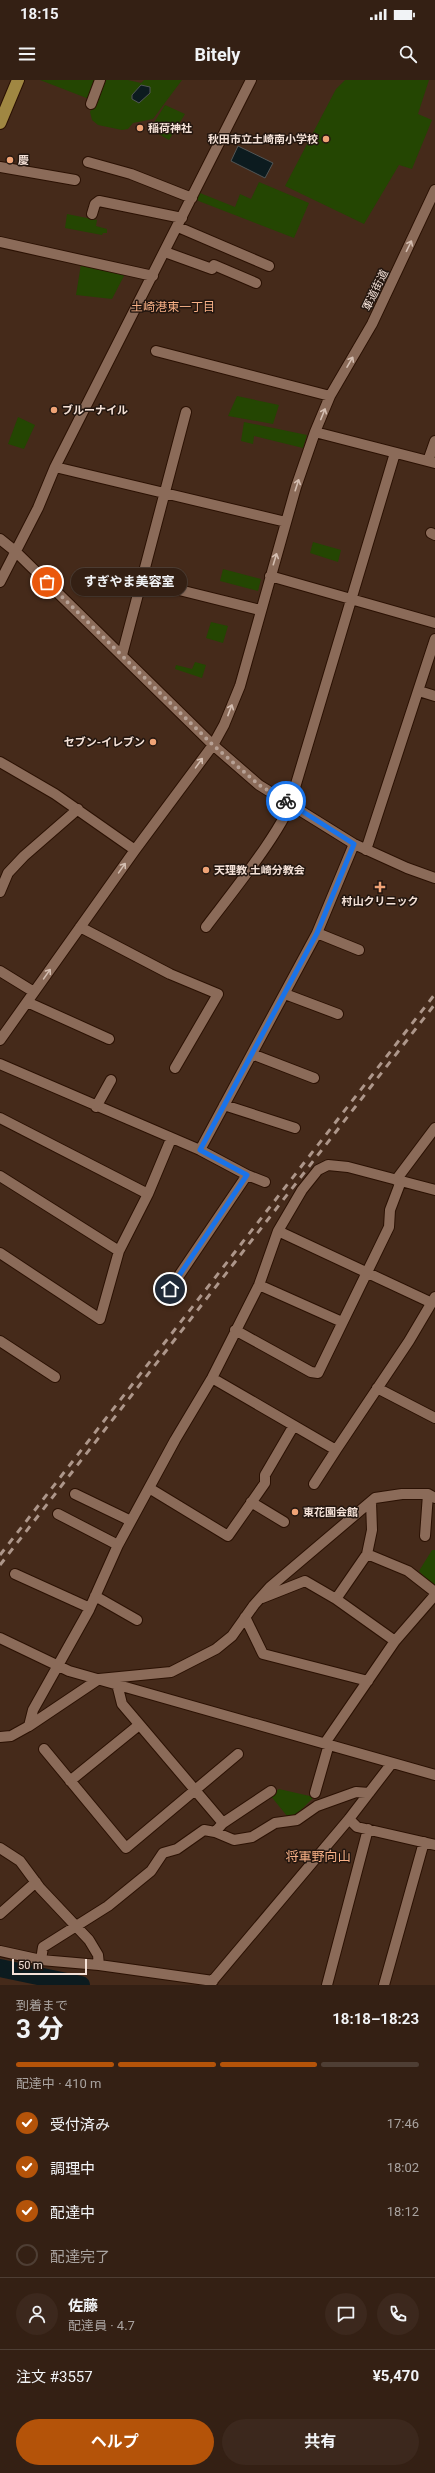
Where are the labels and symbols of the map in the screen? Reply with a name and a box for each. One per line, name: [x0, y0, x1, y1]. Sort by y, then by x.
place label: 稲荷神社: [148, 122, 192, 135]
marker: 稲荷神社: [135, 123, 145, 133]
place label: 秋田市立土崎南小学校: [208, 133, 318, 146]
marker: 秋田市立土崎南小学校: [321, 134, 331, 144]
place label: 慶: [18, 154, 29, 167]
marker: 慶: [5, 155, 15, 165]
one-way arrow: [406, 241, 413, 253]
street label: 軍道街道: [360, 268, 391, 313]
district label: 土崎港東一丁目: [131, 300, 215, 314]
one-way arrow: [346, 356, 354, 368]
place label: ブルーナイル: [62, 404, 128, 417]
marker: ブルーナイル: [49, 405, 59, 415]
one-way arrow: [320, 408, 327, 420]
one-way arrow: [293, 479, 301, 491]
one-way arrow: [272, 553, 279, 566]
pin: [30, 565, 64, 599]
callout: すぎやま美容室: [71, 568, 187, 596]
one-way arrow: [227, 705, 235, 717]
place label: セブン-イレブン: [64, 736, 145, 749]
marker: セブン-イレブン: [148, 737, 158, 747]
one-way arrow: [195, 758, 204, 769]
courier: [266, 781, 306, 821]
one-way arrow: [118, 863, 126, 874]
place label: 天理教 土崎分教会: [214, 864, 305, 877]
marker: 天理教 土崎分教会: [201, 865, 211, 875]
marker: 村山クリニック: [374, 881, 386, 893]
place label: 村山クリニック: [342, 895, 419, 908]
one-way arrow: [43, 969, 51, 980]
pin: [153, 1272, 187, 1306]
place label: 東花園会館: [303, 1506, 358, 1519]
marker: 東花園会館: [290, 1507, 300, 1517]
district label: 将軍野向山: [285, 1849, 351, 1864]
scale bar: [12, 1957, 87, 1976]

